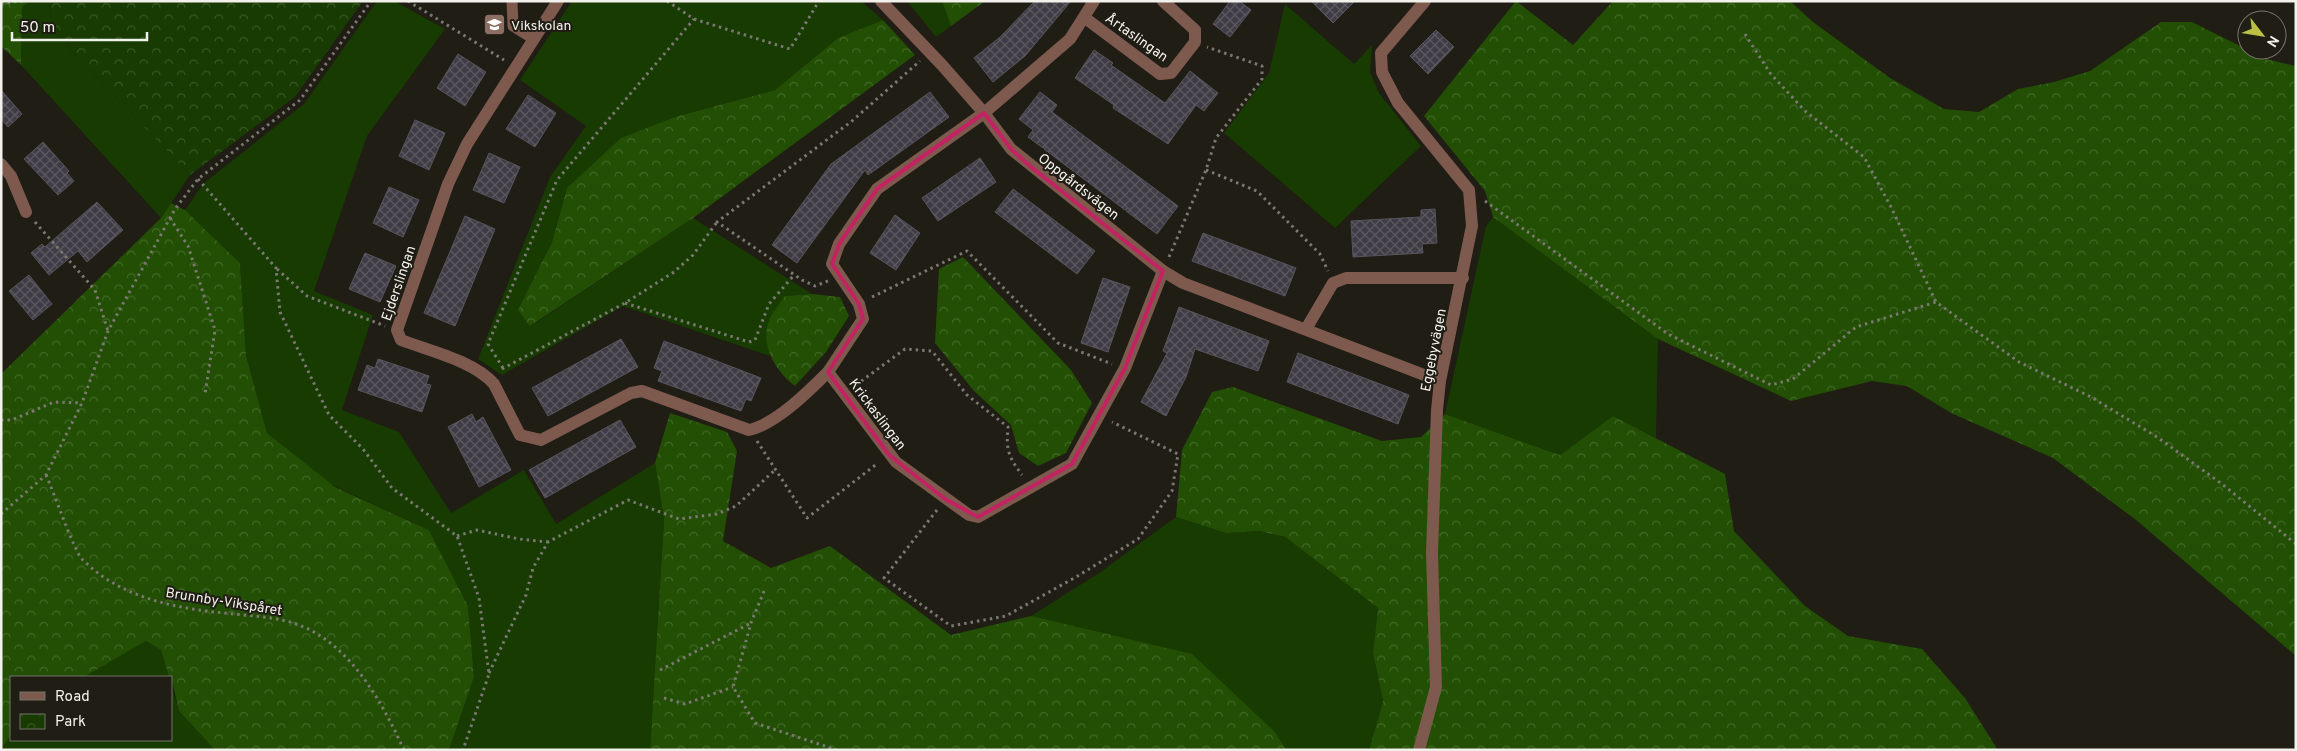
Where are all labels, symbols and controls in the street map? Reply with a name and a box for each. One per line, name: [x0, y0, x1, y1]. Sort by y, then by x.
scale bar: [12, 10, 148, 42]
street label: Årtaslingan: [1101, 10, 1171, 66]
north arrow: [2237, 10, 2287, 60]
school or university icon: Vikskolan: [483, 13, 507, 37]
place label: Vikskolan: [511, 18, 571, 35]
text: 50 m: [20, 19, 55, 38]
text: N: [2262, 32, 2282, 50]
street label: Oppgårdsvägen: [1034, 150, 1122, 224]
street label: Ejderslingan: [379, 244, 420, 323]
street label: Eggebyvägen: [1418, 307, 1451, 393]
street label: Krickaslingan: [844, 376, 909, 454]
street label: Brunnby-Vikspåret: [164, 585, 283, 620]
legend: [10, 676, 172, 741]
text: Road: [55, 688, 90, 707]
text: Park: [55, 713, 86, 732]

